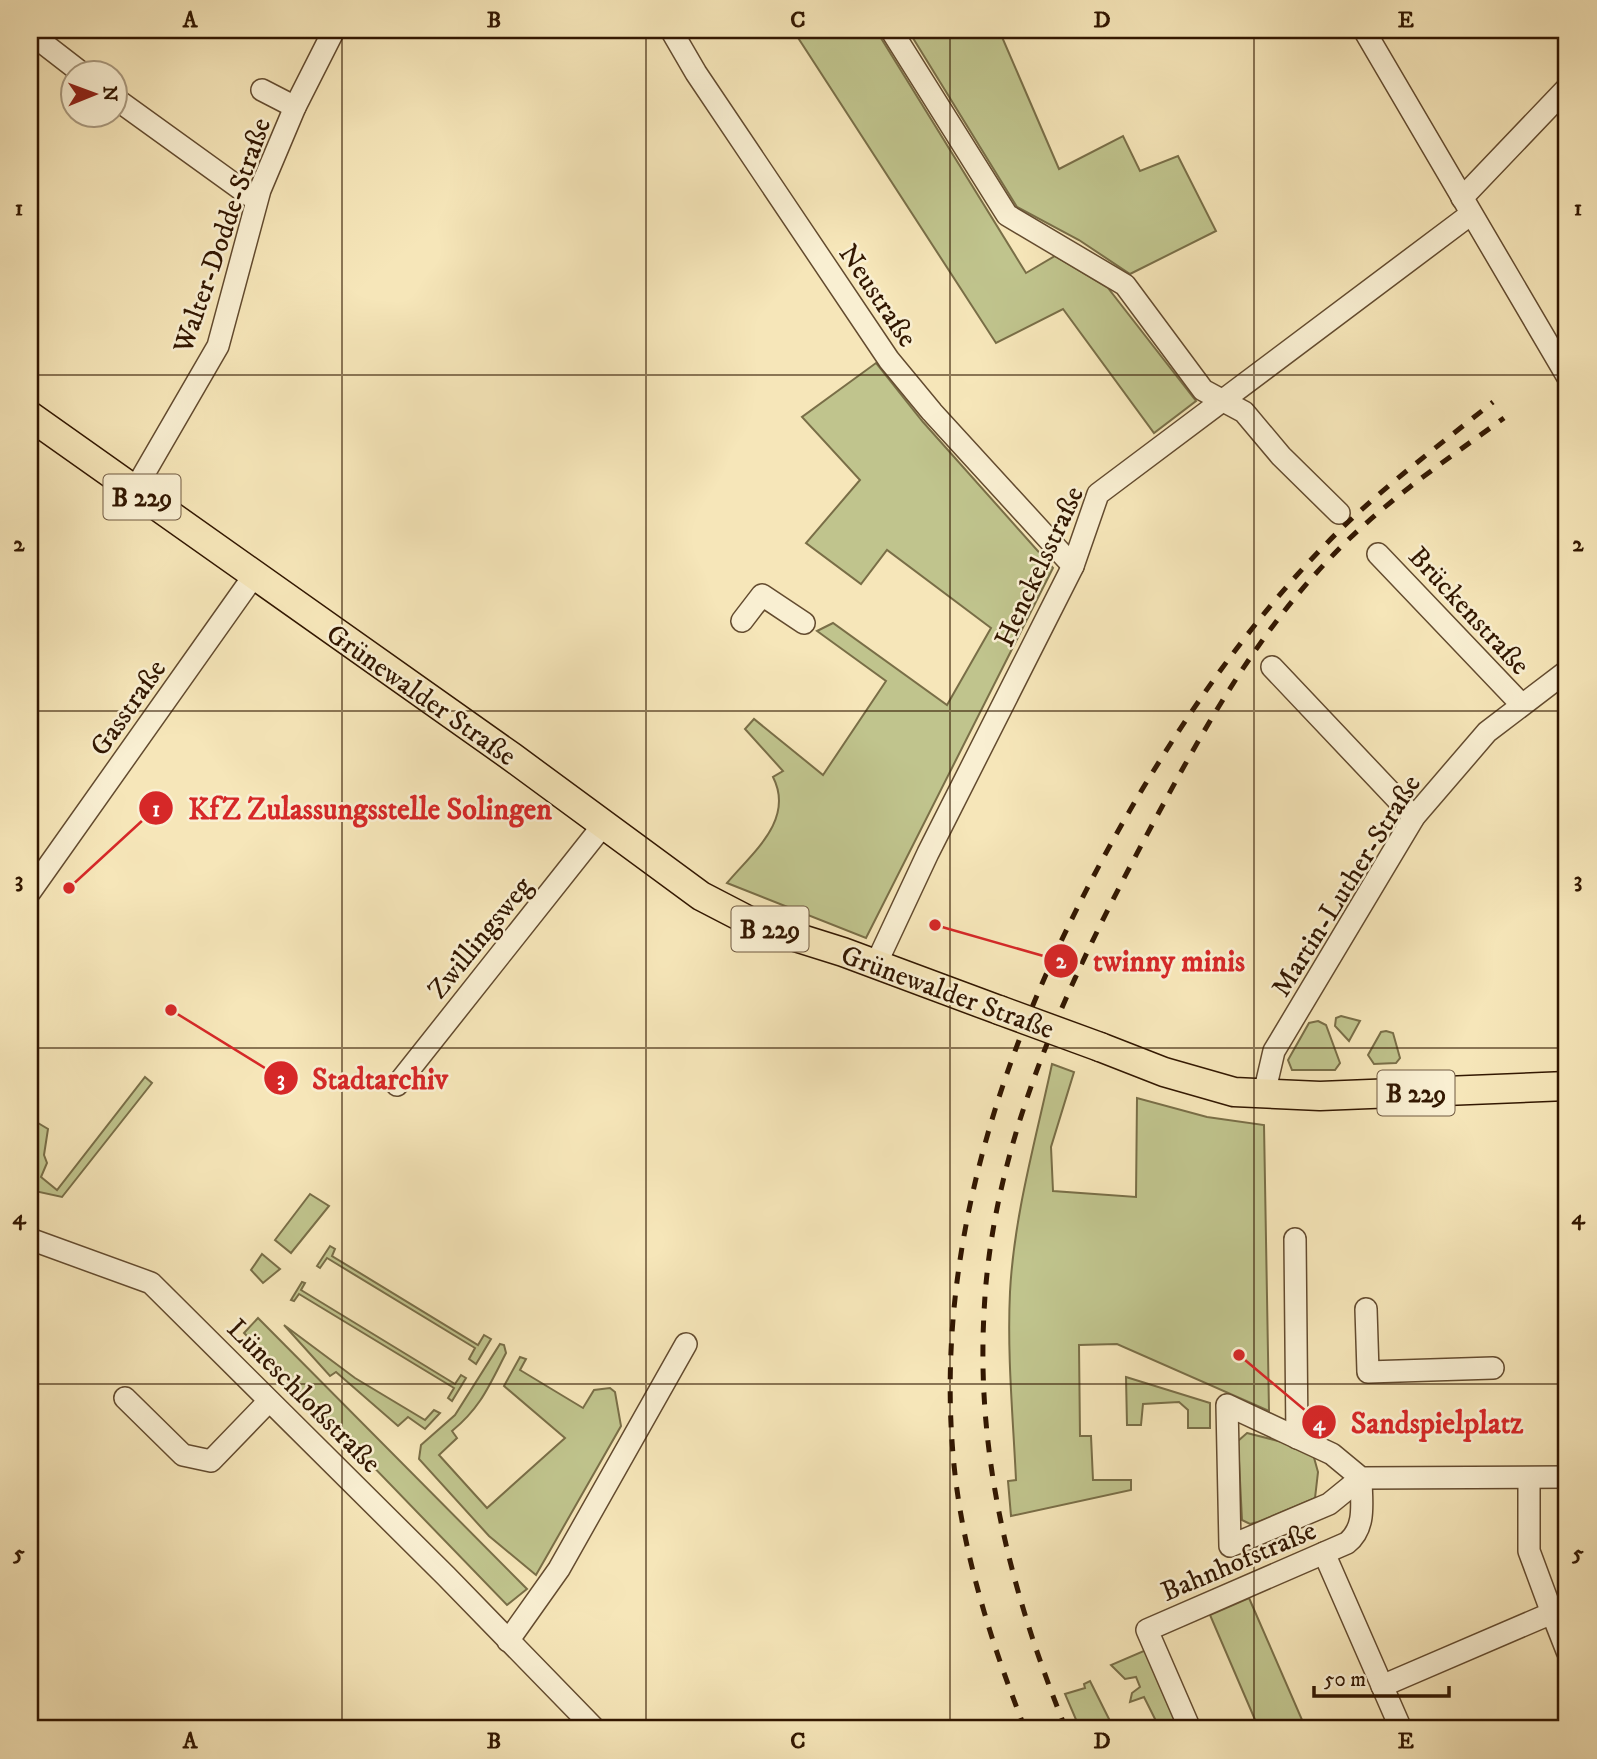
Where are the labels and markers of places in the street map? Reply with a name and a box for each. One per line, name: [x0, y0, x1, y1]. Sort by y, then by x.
callout: KfZ Zulassungsstelle Solingen: [139, 783, 565, 834]
callout: twinny minis: [1044, 935, 1259, 986]
callout: Stadtarchiv: [263, 1053, 462, 1104]
callout: Sandspielplatz: [1301, 1397, 1537, 1448]

